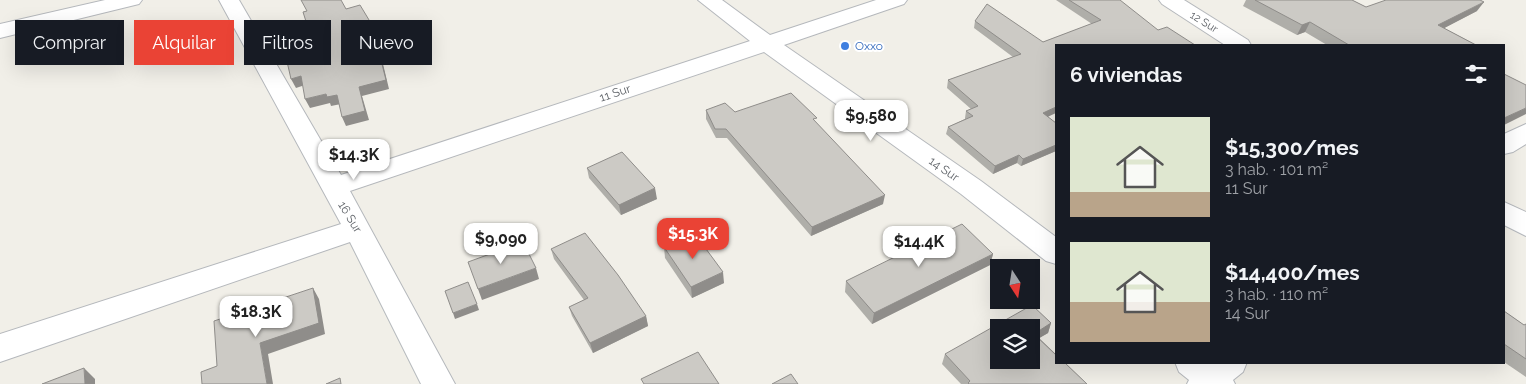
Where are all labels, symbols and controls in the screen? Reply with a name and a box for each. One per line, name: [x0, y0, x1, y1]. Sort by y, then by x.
street label: 12 Sur: [1188, 8, 1220, 36]
chip: Comprar: [15, 20, 124, 65]
chip: Alquilar: [134, 20, 234, 65]
chip: Filtros: [244, 20, 331, 65]
chip: Nuevo: [341, 20, 432, 65]
place label: Oxxo: [855, 39, 883, 53]
marker: Oxxo: [839, 40, 851, 52]
icon: filters: [1462, 60, 1490, 88]
text: 6 viviendas: [1070, 62, 1182, 87]
street label: 11 Sur: [598, 81, 633, 105]
pin: $9,580: [830, 100, 912, 142]
text: $9,580: [845, 106, 897, 125]
text: $15,300/mes: [1225, 135, 1359, 160]
icon: home: [1110, 137, 1170, 197]
pin: $14.3K: [313, 138, 395, 181]
text: $14.3K: [329, 145, 379, 164]
street label: 14 Sur: [926, 154, 962, 185]
text: 3 hab. · 101 m²: [1225, 160, 1328, 179]
text: 11 Sur: [1225, 179, 1268, 198]
street label: 16 Sur: [335, 199, 365, 236]
pin: $15.3K: [652, 218, 734, 260]
pin: $9,090: [460, 222, 542, 265]
text: $15.3K: [668, 224, 718, 243]
pin: $14.4K: [878, 226, 960, 268]
text: $9,090: [475, 229, 527, 248]
text: $14.4K: [894, 232, 944, 251]
north arrow: [990, 259, 1040, 309]
map controls: [990, 259, 1040, 369]
text: $14,400/mes: [1225, 260, 1360, 285]
icon: home: [1110, 262, 1170, 322]
text: 3 hab. · 110 m²: [1225, 285, 1328, 304]
pin: $18.3K: [215, 296, 297, 338]
text: $18.3K: [231, 302, 281, 321]
text: 14 Sur: [1225, 304, 1270, 323]
button: layers: [990, 319, 1040, 369]

